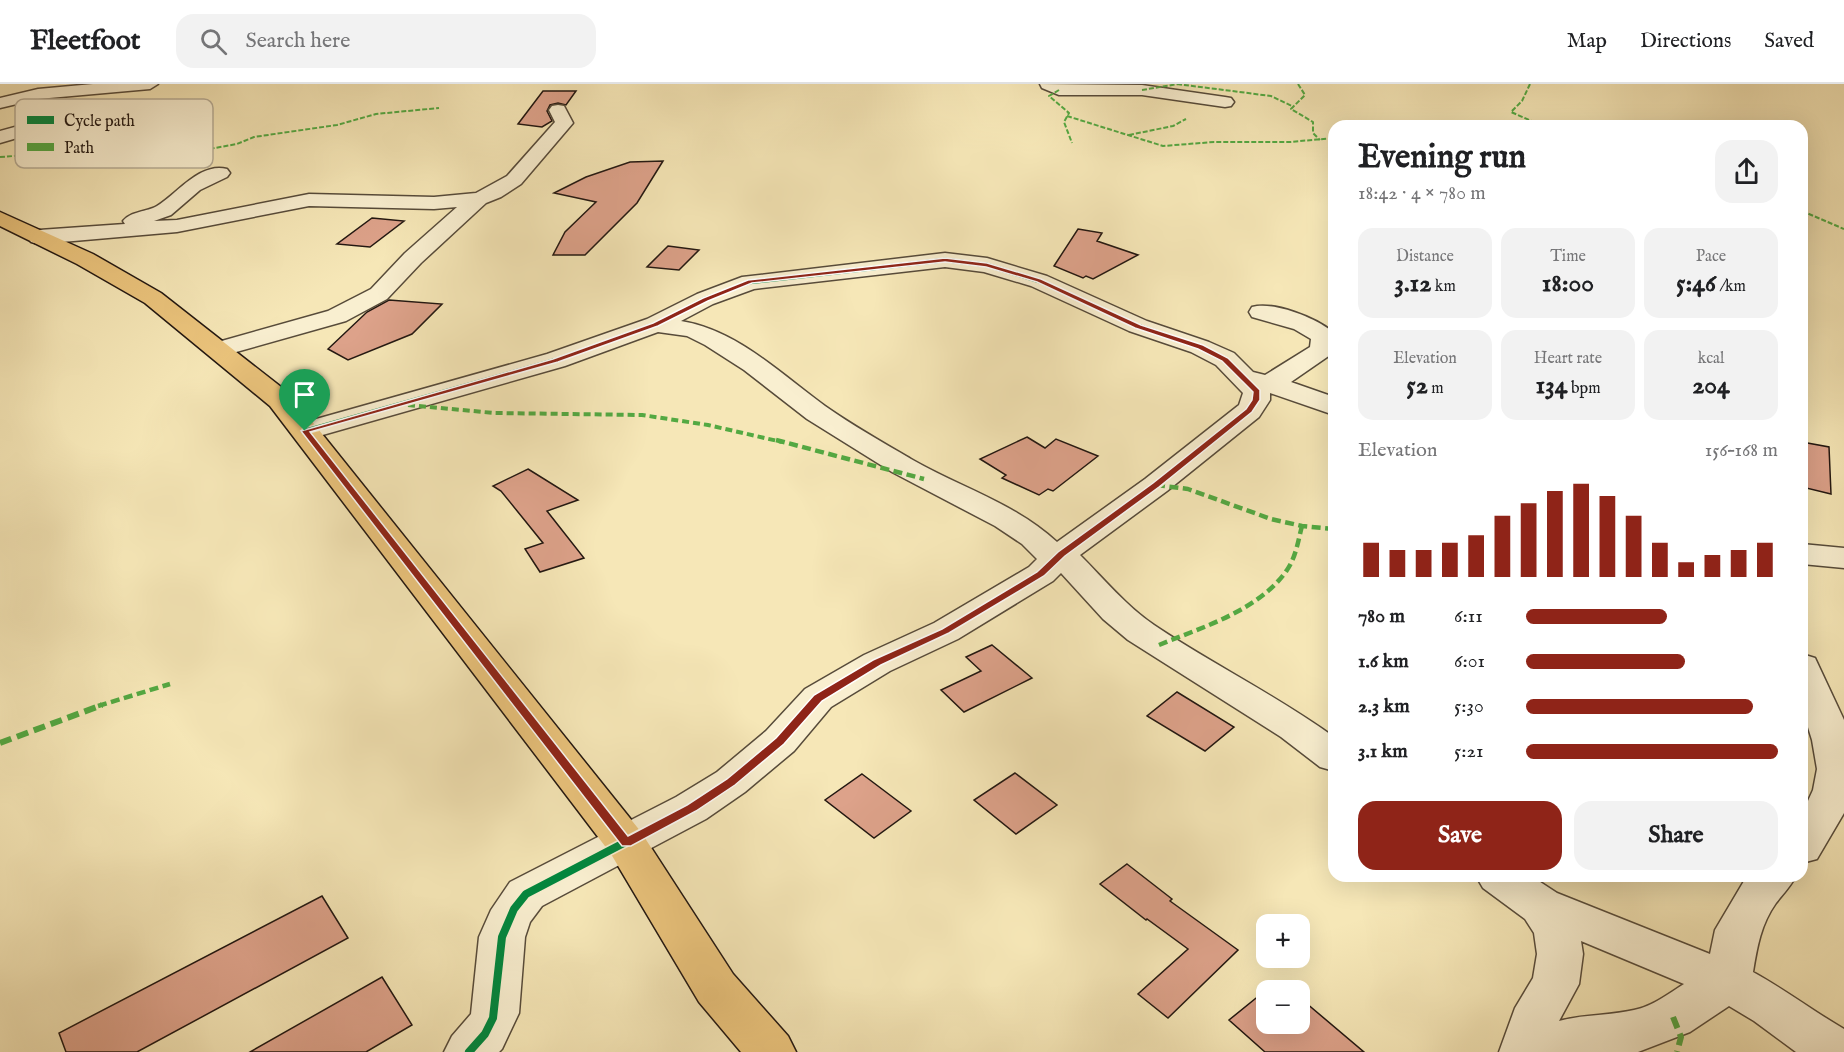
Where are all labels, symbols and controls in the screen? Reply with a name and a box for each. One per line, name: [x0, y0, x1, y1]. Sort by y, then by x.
search box: [176, 14, 596, 68]
text: Fleetfoot: [30, 24, 140, 59]
icon: search: [197, 25, 230, 58]
text: Search here: [245, 27, 350, 55]
text: Map: [1567, 28, 1607, 55]
text: Directions: [1640, 28, 1731, 55]
text: Saved: [1764, 28, 1814, 55]
legend: [15, 99, 213, 168]
text: Cycle path: [64, 112, 135, 132]
text: Evening run: [1358, 137, 1526, 179]
text: Path: [64, 139, 95, 159]
button: share: [1715, 140, 1778, 203]
text: 18:42 · 4 × 780 m: [1358, 181, 1486, 206]
text: Distance: [1396, 247, 1454, 267]
text: Time: [1550, 247, 1586, 267]
text: Pace: [1696, 247, 1726, 267]
text: 3.12: [1394, 267, 1431, 300]
text: 18:00: [1542, 267, 1594, 300]
text: 5:46: [1676, 267, 1716, 300]
text: km: [1431, 277, 1456, 297]
text: /km: [1716, 277, 1746, 297]
text: Elevation: [1393, 349, 1457, 369]
text: Heart rate: [1534, 349, 1602, 369]
text: kcal: [1698, 349, 1724, 369]
pin: [279, 369, 330, 431]
text: 52: [1406, 369, 1428, 402]
text: 134: [1535, 369, 1568, 402]
text: 204: [1692, 369, 1730, 402]
icon: arrive: [288, 378, 321, 411]
text: m: [1428, 379, 1444, 399]
text: bpm: [1568, 379, 1601, 399]
text: Elevation: [1358, 438, 1437, 463]
text: 156–168 m: [1705, 438, 1778, 463]
text: 780 m: [1358, 604, 1405, 629]
text: 6:11: [1454, 604, 1483, 629]
text: 1.6 km: [1358, 649, 1409, 674]
text: 6:01: [1454, 649, 1485, 674]
text: 2.3 km: [1358, 694, 1410, 719]
text: 5:30: [1454, 694, 1484, 719]
text: 3.1 km: [1358, 739, 1408, 764]
text: 5:21: [1454, 739, 1483, 764]
button: Save: [1358, 801, 1562, 870]
button: Share: [1574, 801, 1778, 870]
map controls: [1256, 914, 1310, 1034]
button: +: [1256, 914, 1310, 968]
button: −: [1256, 980, 1310, 1034]

